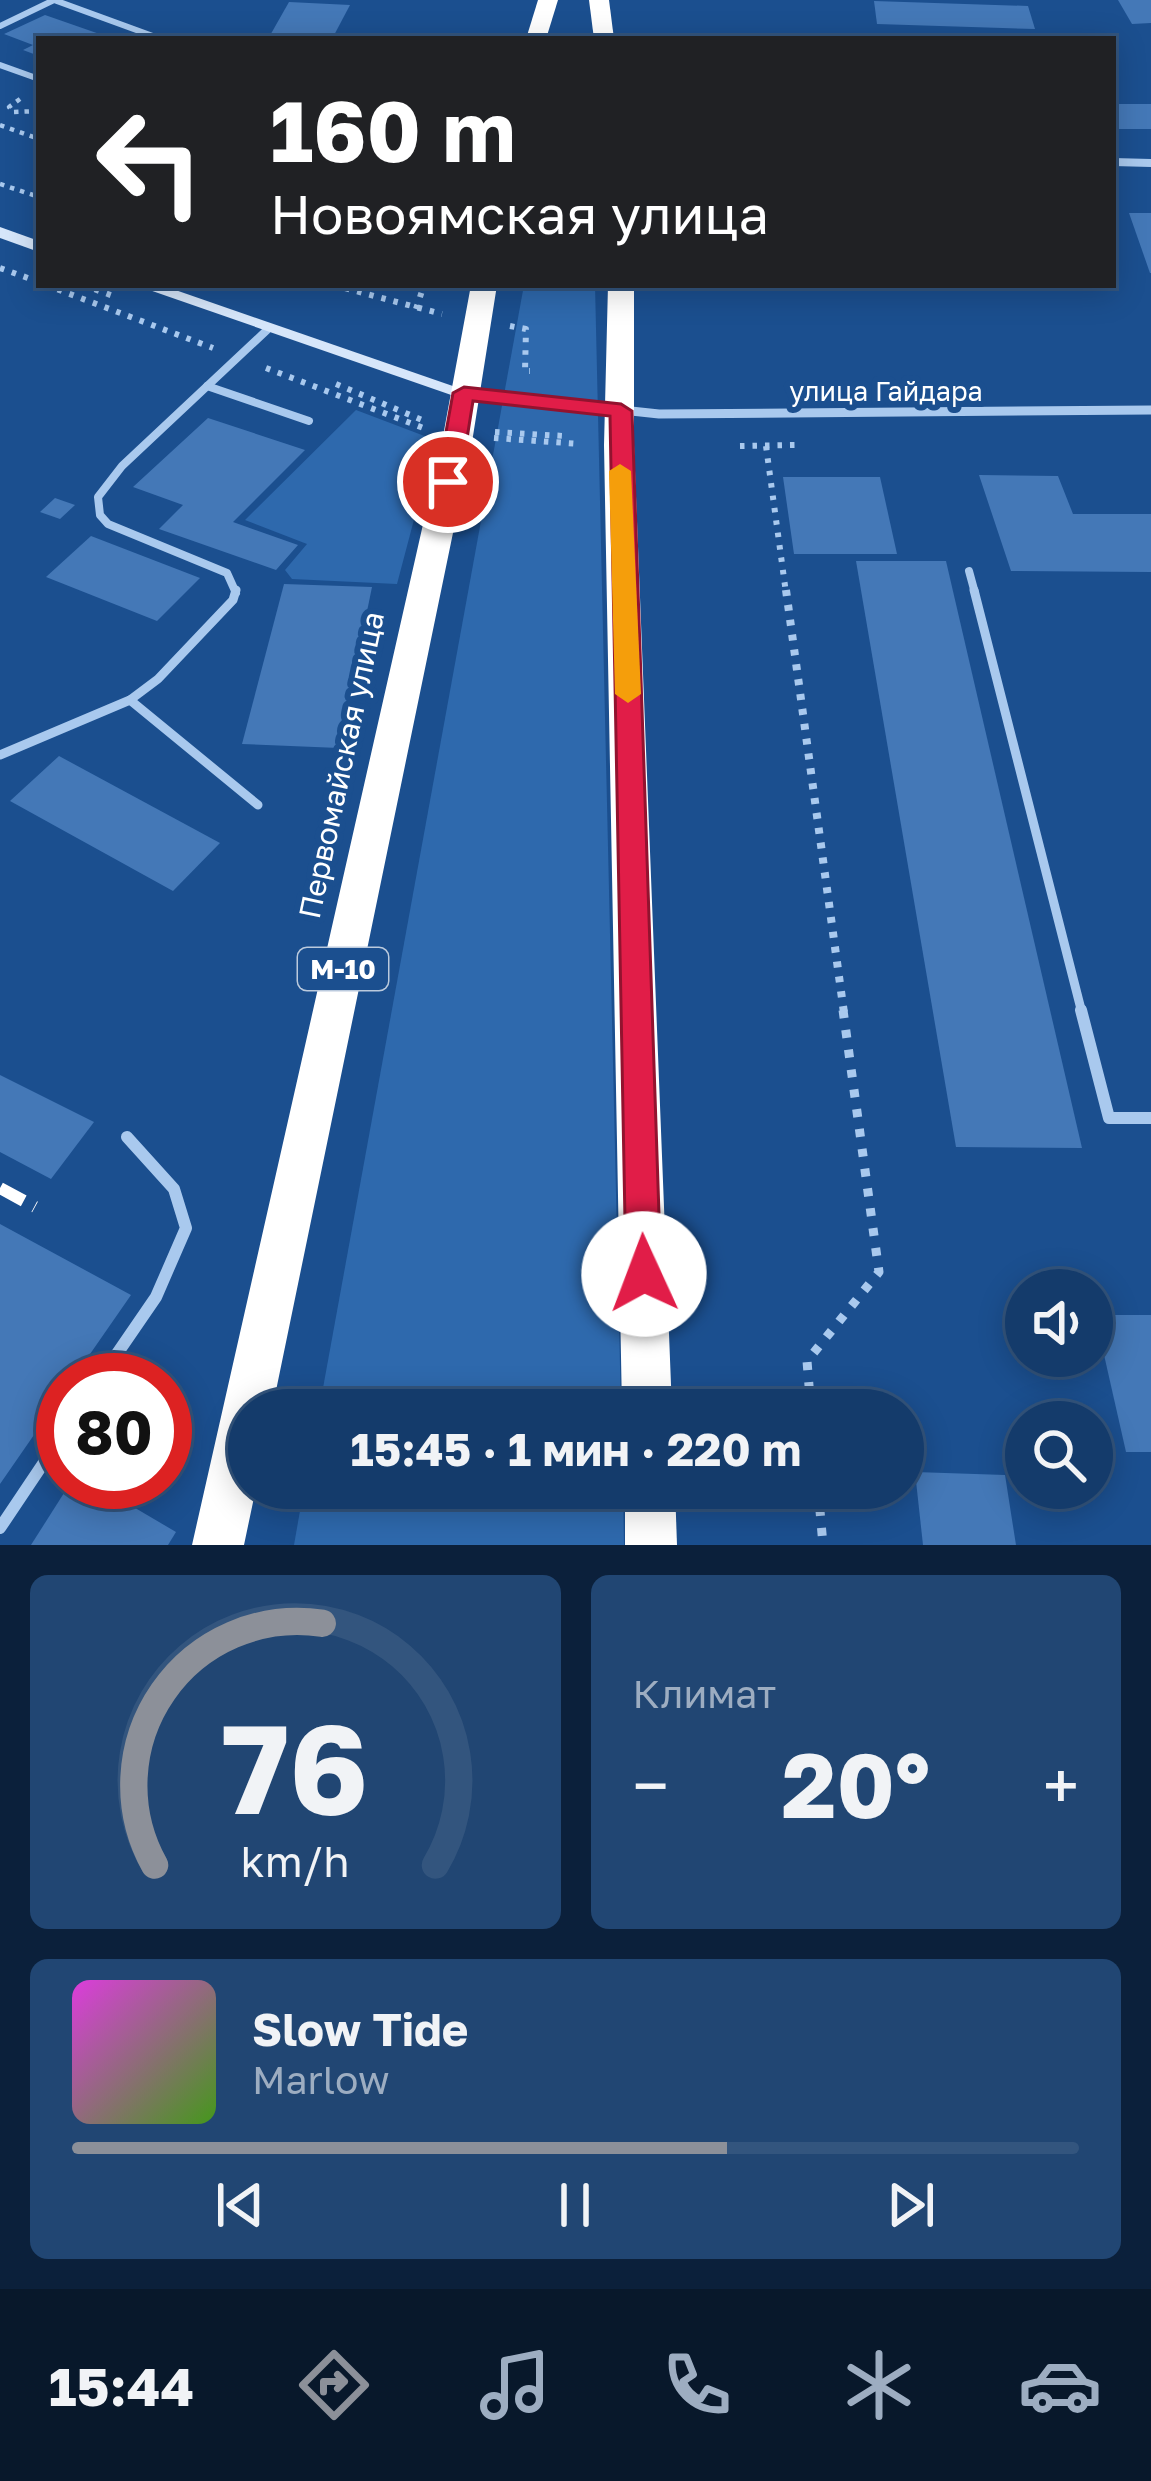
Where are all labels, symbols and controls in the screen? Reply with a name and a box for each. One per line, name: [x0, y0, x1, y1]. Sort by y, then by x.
text: 160 m: [270, 80, 516, 180]
icon: left: [72, 84, 228, 240]
text: Новоямская улица: [270, 181, 769, 246]
street label: улица Гайдара: [789, 375, 983, 407]
pin: [397, 431, 499, 533]
icon: arrive: [415, 449, 481, 515]
street label: Первомайская улица: [291, 608, 391, 922]
road number: М-10: [298, 948, 388, 990]
position arrow: [581, 1211, 707, 1337]
map controls: [1005, 1269, 1113, 1509]
button: sound: [1005, 1269, 1113, 1377]
speed limit sign: 80: [36, 1353, 192, 1509]
button: search: [1005, 1401, 1113, 1509]
text: 15:45 · 1 мин · 220 m: [351, 1422, 801, 1476]
text: Климат: [633, 1670, 776, 1717]
text: 76: [222, 1692, 369, 1841]
text: 20°: [782, 1730, 930, 1838]
text: −: [633, 1745, 669, 1825]
text: +: [1043, 1745, 1079, 1825]
text: km/h: [241, 1835, 350, 1886]
text: Slow Tide: [252, 2002, 468, 2056]
text: Marlow: [252, 2056, 389, 2103]
icon: previous: [207, 2172, 273, 2238]
icon: pause: [542, 2172, 608, 2238]
icon: next: [878, 2172, 944, 2238]
icon: directions: [292, 2343, 376, 2427]
icon: music: [473, 2343, 557, 2427]
icon: phone: [655, 2343, 739, 2427]
icon: climate: [837, 2343, 921, 2427]
icon: car: [1018, 2343, 1102, 2427]
text: 15:44: [49, 2353, 194, 2418]

